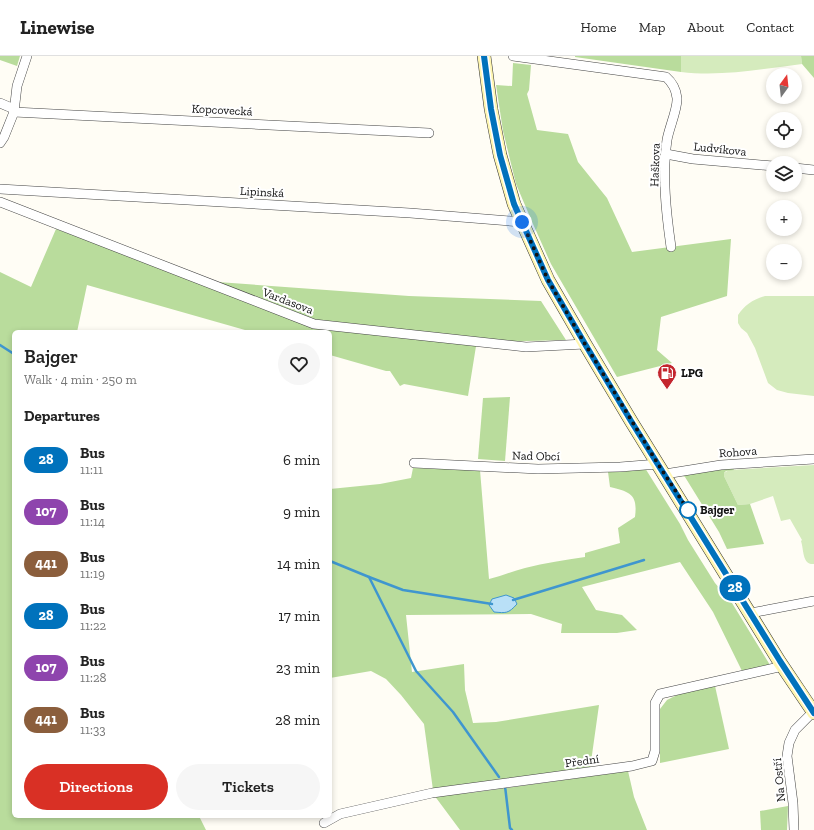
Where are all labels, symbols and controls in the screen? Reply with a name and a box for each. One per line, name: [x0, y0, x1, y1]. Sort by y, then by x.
text: Linewise: [20, 16, 95, 39]
text: Home: [581, 19, 617, 36]
text: Map: [639, 19, 665, 36]
text: About: [687, 19, 724, 36]
text: Contact: [746, 19, 794, 36]
north arrow: [766, 68, 802, 104]
map controls: [766, 68, 802, 280]
street label: Kopcovecká: [191, 101, 253, 119]
button: locate: [766, 112, 802, 148]
street label: Ludvíkova: [693, 139, 747, 159]
street label: Haškova: [647, 143, 663, 187]
button: layers: [766, 156, 802, 192]
street label: Lipinská: [240, 184, 285, 200]
button: +: [766, 200, 802, 236]
your location: [512, 212, 532, 232]
button: −: [766, 244, 802, 280]
street label: Vardasova: [260, 285, 316, 317]
button: heart: [278, 343, 320, 385]
text: Bajger: [24, 345, 78, 368]
fuel station icon: LPG: [656, 362, 678, 390]
place label: LPG: [681, 366, 703, 380]
text: Walk · 4 min · 250 m: [24, 372, 137, 387]
text: Departures: [24, 407, 100, 425]
text: Bus: [80, 444, 105, 462]
street label: Rohova: [719, 444, 758, 460]
street label: Nad Obcí: [512, 449, 561, 463]
text: 28: [38, 451, 54, 468]
text: 6 min: [283, 451, 320, 469]
text: 11:11: [80, 462, 103, 477]
text: Bus: [80, 496, 105, 514]
marker: Bajger: [679, 501, 697, 519]
text: 107: [36, 503, 56, 520]
text: 9 min: [283, 503, 320, 521]
place label: Bajger: [700, 503, 735, 518]
text: 11:14: [80, 514, 105, 529]
text: Bus: [80, 548, 105, 566]
text: 441: [35, 555, 57, 572]
text: 14 min: [277, 555, 320, 573]
text: 11:19: [80, 566, 105, 581]
line badge: 28: [717, 575, 753, 601]
text: 28: [727, 579, 743, 596]
text: Bus: [80, 600, 105, 618]
text: 28: [38, 607, 54, 624]
text: 17 min: [278, 607, 320, 625]
text: 11:22: [80, 618, 106, 633]
text: Bus: [80, 652, 105, 670]
text: 107: [36, 659, 56, 676]
text: 23 min: [276, 659, 320, 677]
text: 11:28: [80, 670, 107, 685]
text: Bus: [80, 704, 105, 722]
text: 441: [35, 711, 57, 728]
text: 28 min: [275, 711, 320, 729]
text: 11:33: [80, 722, 106, 737]
street label: Přední: [564, 752, 601, 770]
street label: Na Ostří: [770, 757, 788, 803]
button: Directions: [24, 764, 168, 810]
button: Tickets: [176, 764, 320, 810]

